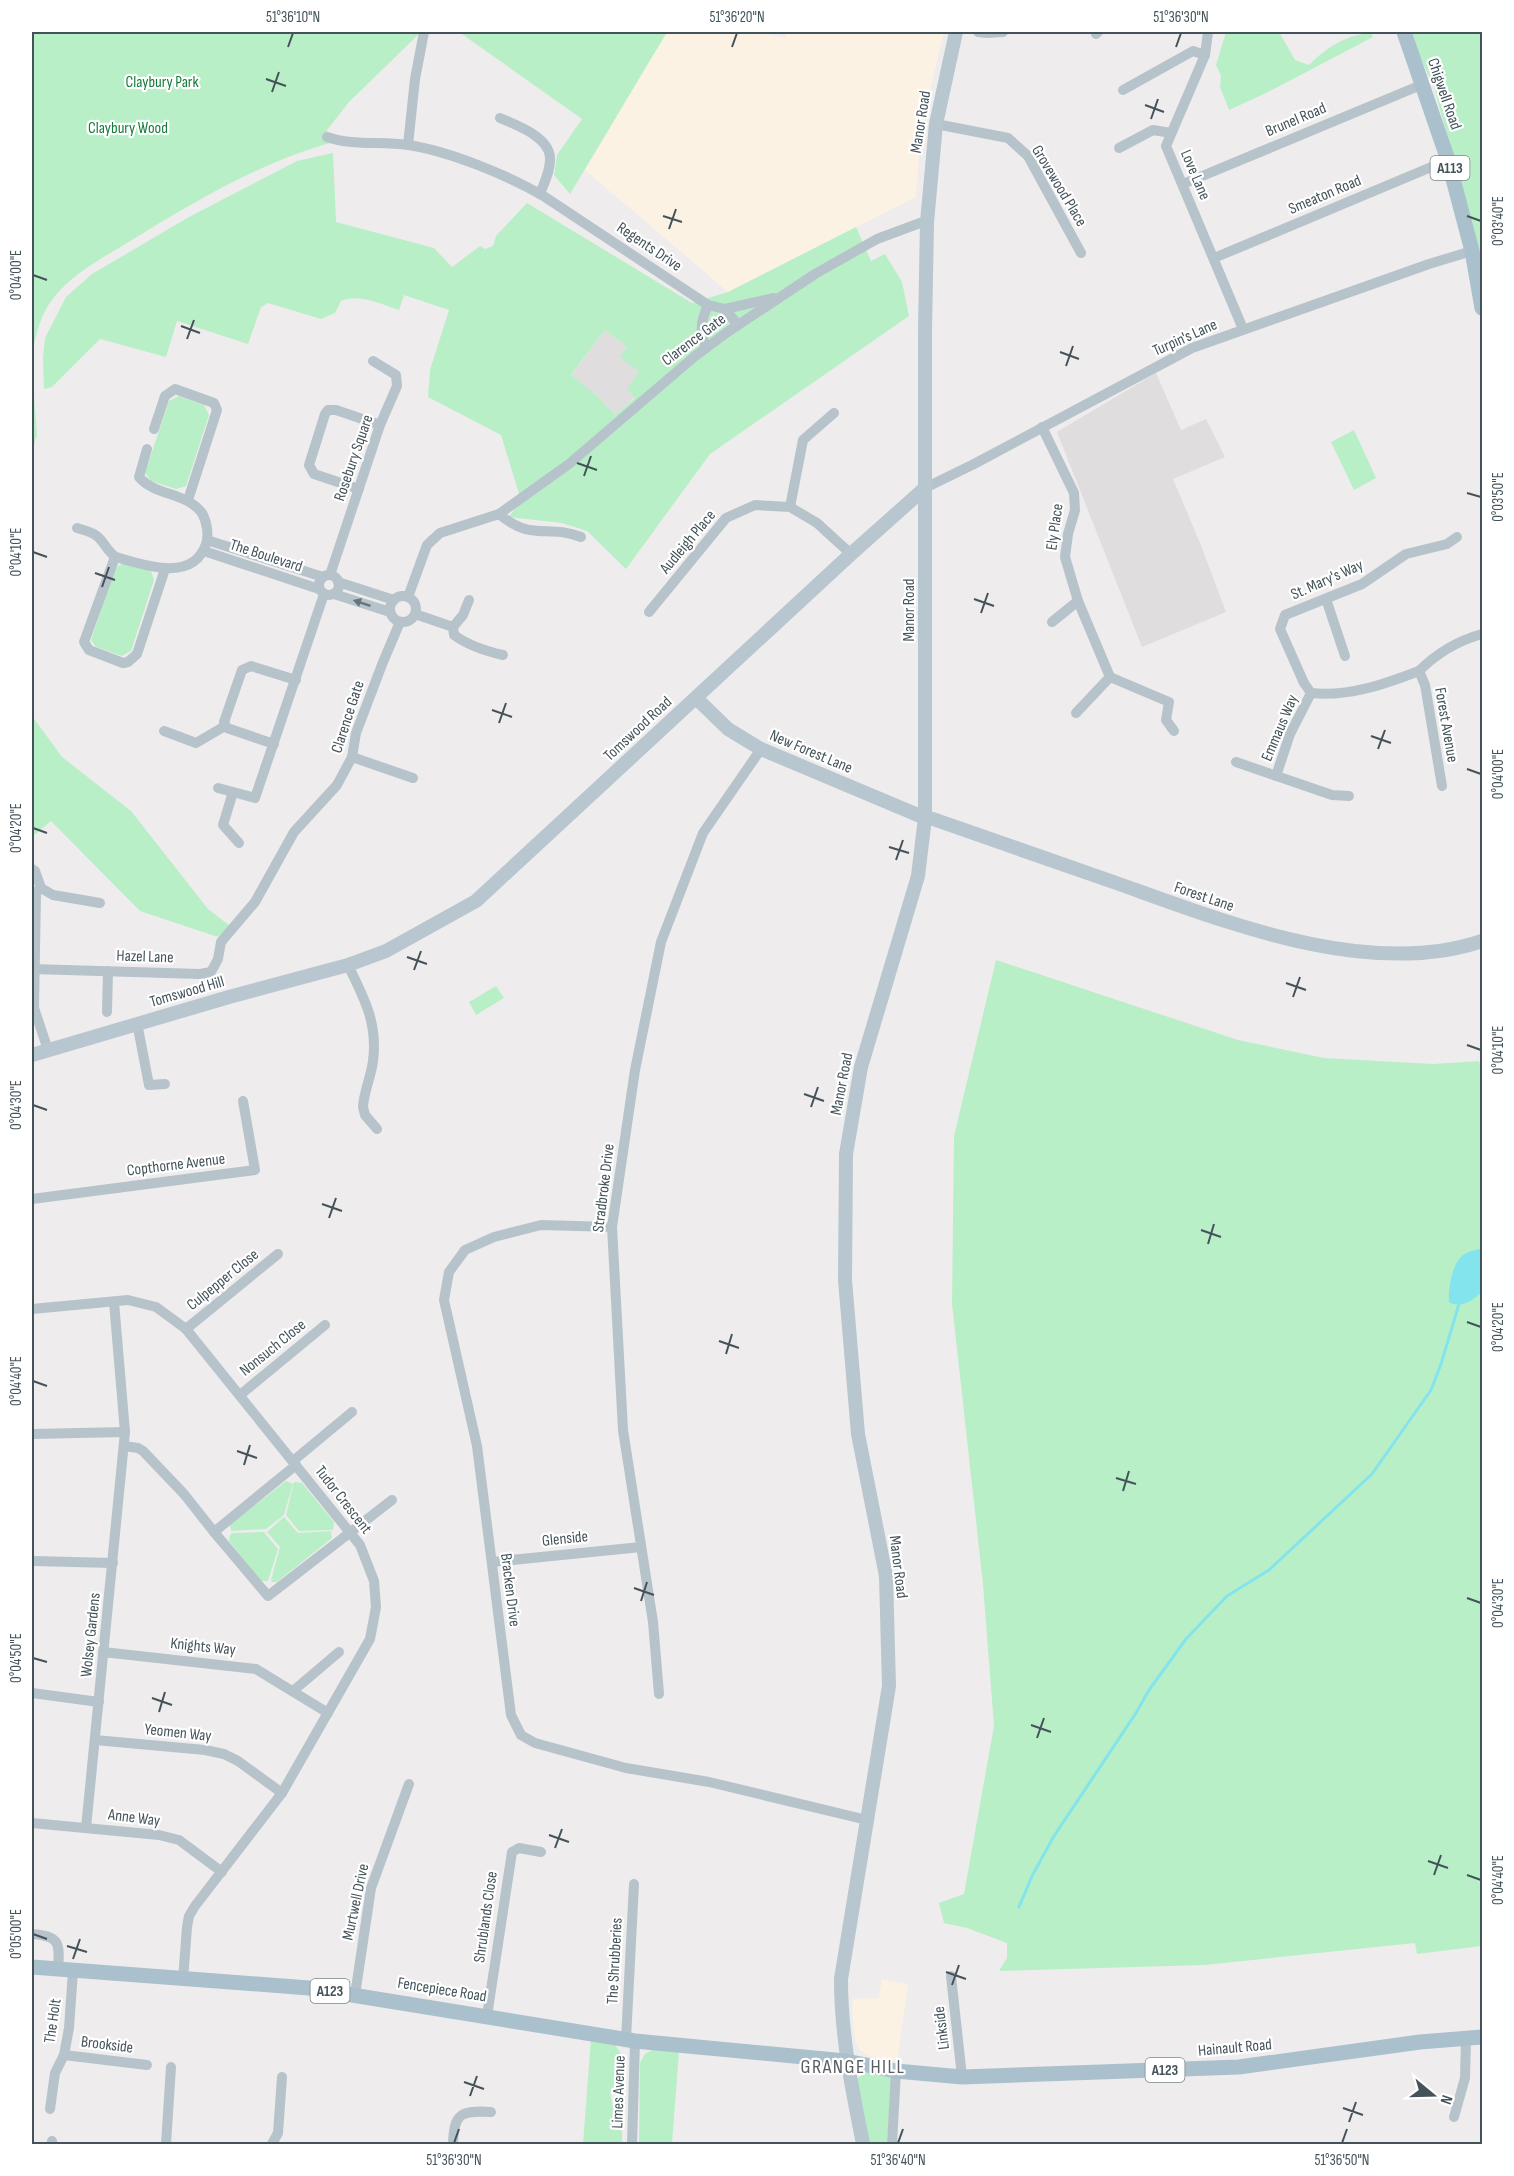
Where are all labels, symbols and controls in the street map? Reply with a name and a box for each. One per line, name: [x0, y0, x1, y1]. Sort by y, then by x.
text: 51°36'10"N: [266, 8, 320, 27]
text: 51°36'20"N: [709, 8, 765, 27]
text: 51°36'30"N: [1153, 8, 1209, 27]
street label: Chigwell Road: [1423, 56, 1465, 132]
park label: Claybury Park: [125, 73, 199, 92]
street label: Manor Road: [907, 89, 935, 155]
street label: Brunel Road: [1263, 99, 1329, 141]
park label: Claybury Wood: [88, 119, 168, 138]
street label: Grovewood Place: [1027, 142, 1091, 230]
street label: Love Lane: [1176, 147, 1214, 203]
road number: A113: [1430, 156, 1470, 180]
street label: Smeaton Road: [1286, 171, 1364, 219]
text: 0°03'40"E: [1489, 196, 1508, 246]
street label: Regents Drive: [613, 218, 685, 276]
text: 0°04'00"E: [7, 250, 26, 300]
street label: Clarence Gate: [658, 310, 730, 370]
street label: Turpin's Lane: [1150, 315, 1220, 361]
street label: Rosebury Square: [330, 412, 378, 504]
text: 0°03'50"E: [1489, 472, 1508, 522]
street label: Ely Place: [1042, 502, 1068, 552]
street label: Audleigh Place: [655, 506, 720, 578]
text: 0°04'10"E: [7, 528, 26, 576]
street label: The Boulevard: [227, 535, 305, 577]
street label: St. Mary's Way: [1288, 556, 1366, 604]
street label: Manor Road: [900, 579, 919, 641]
one-way arrow: [353, 598, 371, 607]
street label: Clarence Gate: [327, 678, 369, 756]
street label: Forest Avenue: [1430, 686, 1462, 764]
street label: Emmaus Way: [1257, 692, 1303, 764]
street label: Tomswood Road: [600, 693, 676, 765]
street label: New Forest Lane: [767, 726, 855, 778]
text: 0°04'00"E: [1489, 749, 1508, 799]
text: 0°04'20"E: [7, 803, 26, 853]
street label: Forest Lane: [1172, 878, 1236, 916]
street label: Hazel Lane: [116, 947, 174, 967]
street label: Tomswood Hill: [148, 972, 226, 1012]
text: 0°04'10"E: [1489, 1026, 1508, 1074]
street label: Manor Road: [827, 1051, 857, 1117]
text: 0°04'30"E: [7, 1080, 26, 1130]
street label: Stradbroke Drive: [589, 1143, 619, 1233]
street label: Copthorne Avenue: [126, 1150, 226, 1180]
street label: Culpepper Close: [183, 1245, 263, 1315]
text: 0°04'20"E: [1489, 1302, 1508, 1352]
street label: Nonsuch Close: [236, 1316, 310, 1380]
text: 0°04'40"E: [7, 1356, 26, 1406]
street label: Tudor Crescent: [310, 1462, 376, 1538]
street label: Glenside: [541, 1527, 589, 1551]
street label: Manor Road: [885, 1535, 911, 1599]
street label: Bracken Drive: [496, 1552, 524, 1628]
text: 0°04'30"E: [1489, 1578, 1508, 1628]
street label: Wolsey Gardens: [77, 1592, 105, 1678]
text: 0°04'50"E: [7, 1633, 26, 1683]
street label: Knights Way: [169, 1634, 237, 1660]
street label: Yeomen Way: [144, 1720, 212, 1746]
street label: Anne Way: [106, 1805, 161, 1831]
text: 0°04'40"E: [1489, 1855, 1508, 1905]
street label: Murtwell Drive: [339, 1862, 373, 1942]
street label: Shrublands Close: [470, 1870, 502, 1964]
text: 0°05'00"E: [7, 1909, 26, 1959]
street label: The Shrubberies: [603, 1917, 627, 2005]
street label: Fencepiece Road: [396, 1974, 488, 2006]
road number: A123: [310, 1979, 350, 2003]
street label: The Holt: [40, 1997, 66, 2045]
street label: Linkside: [930, 2005, 954, 2051]
street label: Brookside: [80, 2032, 134, 2058]
street label: Hainault Road: [1197, 2035, 1273, 2061]
street label: Limes Avenue: [608, 2055, 630, 2129]
district label: GRANGE HILL: [801, 2055, 905, 2079]
road number: A123: [1146, 2058, 1184, 2082]
north arrow: [1403, 2065, 1463, 2125]
text: N: [1435, 2092, 1456, 2107]
text: 51°36'30"N: [426, 2151, 482, 2170]
text: 51°36'40"N: [870, 2151, 926, 2170]
text: 51°36'50"N: [1315, 2151, 1370, 2170]

